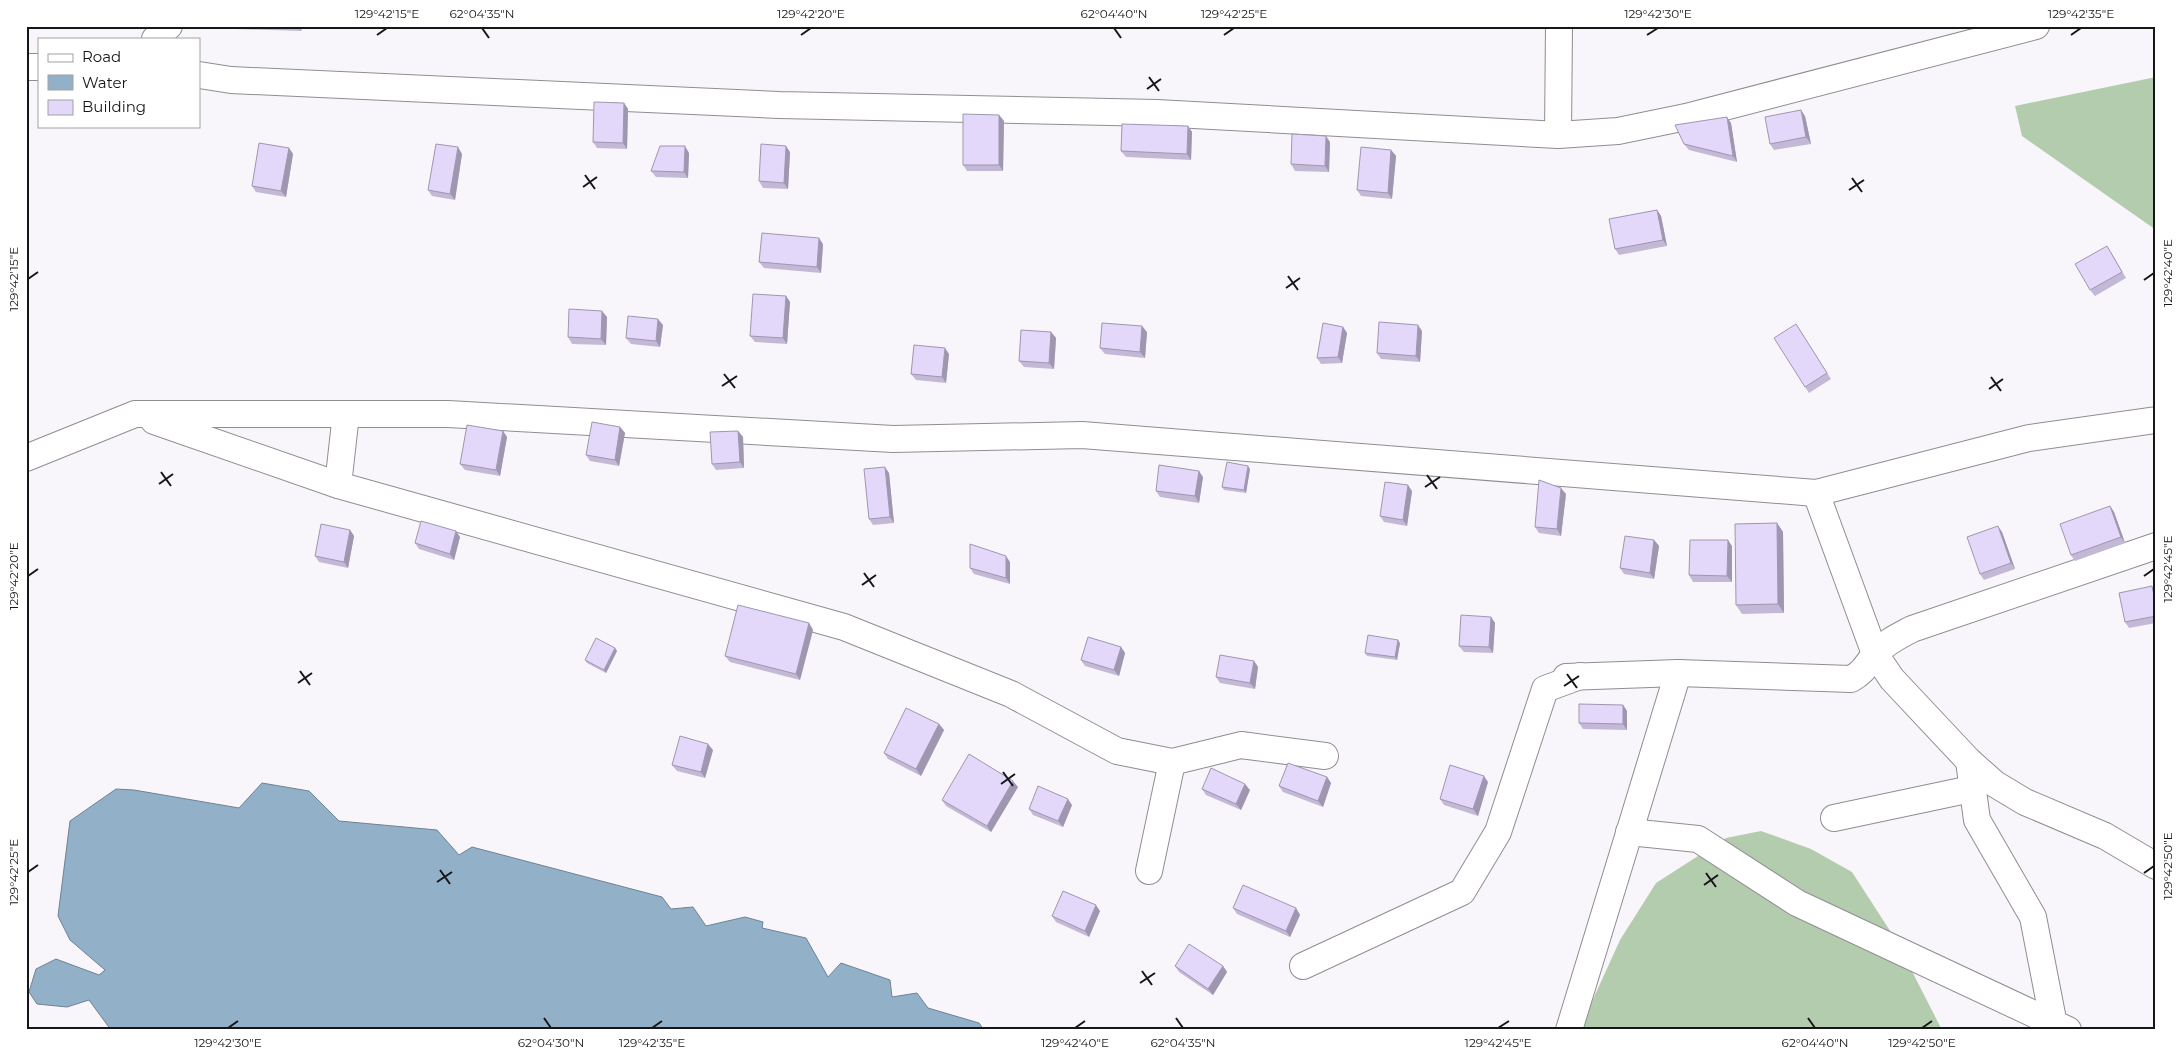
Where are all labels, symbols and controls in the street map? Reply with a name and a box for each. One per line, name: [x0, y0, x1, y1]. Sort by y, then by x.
text: 129°42'15"E: [355, 6, 419, 21]
text: 62°04'35"N: [449, 6, 515, 21]
text: 129°42'20"E: [777, 6, 845, 21]
text: 62°04'40"N: [1081, 6, 1147, 21]
text: 129°42'25"E: [1201, 6, 1267, 21]
text: 129°42'30"E: [1624, 6, 1692, 21]
text: 129°42'35"E: [2048, 6, 2114, 21]
legend: [38, 38, 200, 128]
text: Road: [82, 47, 121, 66]
text: Water: [82, 73, 128, 92]
text: Building: [82, 97, 146, 116]
text: 129°42'40"E: [2160, 239, 2175, 307]
text: 129°42'15"E: [6, 247, 21, 311]
text: 129°42'45"E: [2160, 536, 2175, 602]
text: 129°42'20"E: [6, 542, 21, 610]
text: 129°42'50"E: [2160, 832, 2175, 900]
text: 129°42'25"E: [6, 839, 21, 905]
text: 129°42'30"E: [194, 1035, 262, 1050]
text: 62°04'30"N: [518, 1035, 584, 1050]
text: 129°42'35"E: [619, 1035, 685, 1050]
text: 129°42'40"E: [1041, 1035, 1109, 1050]
text: 62°04'35"N: [1150, 1035, 1216, 1050]
text: 129°42'45"E: [1465, 1035, 1531, 1050]
text: 62°04'40"N: [1782, 1035, 1848, 1050]
text: 129°42'50"E: [1888, 1035, 1956, 1050]

